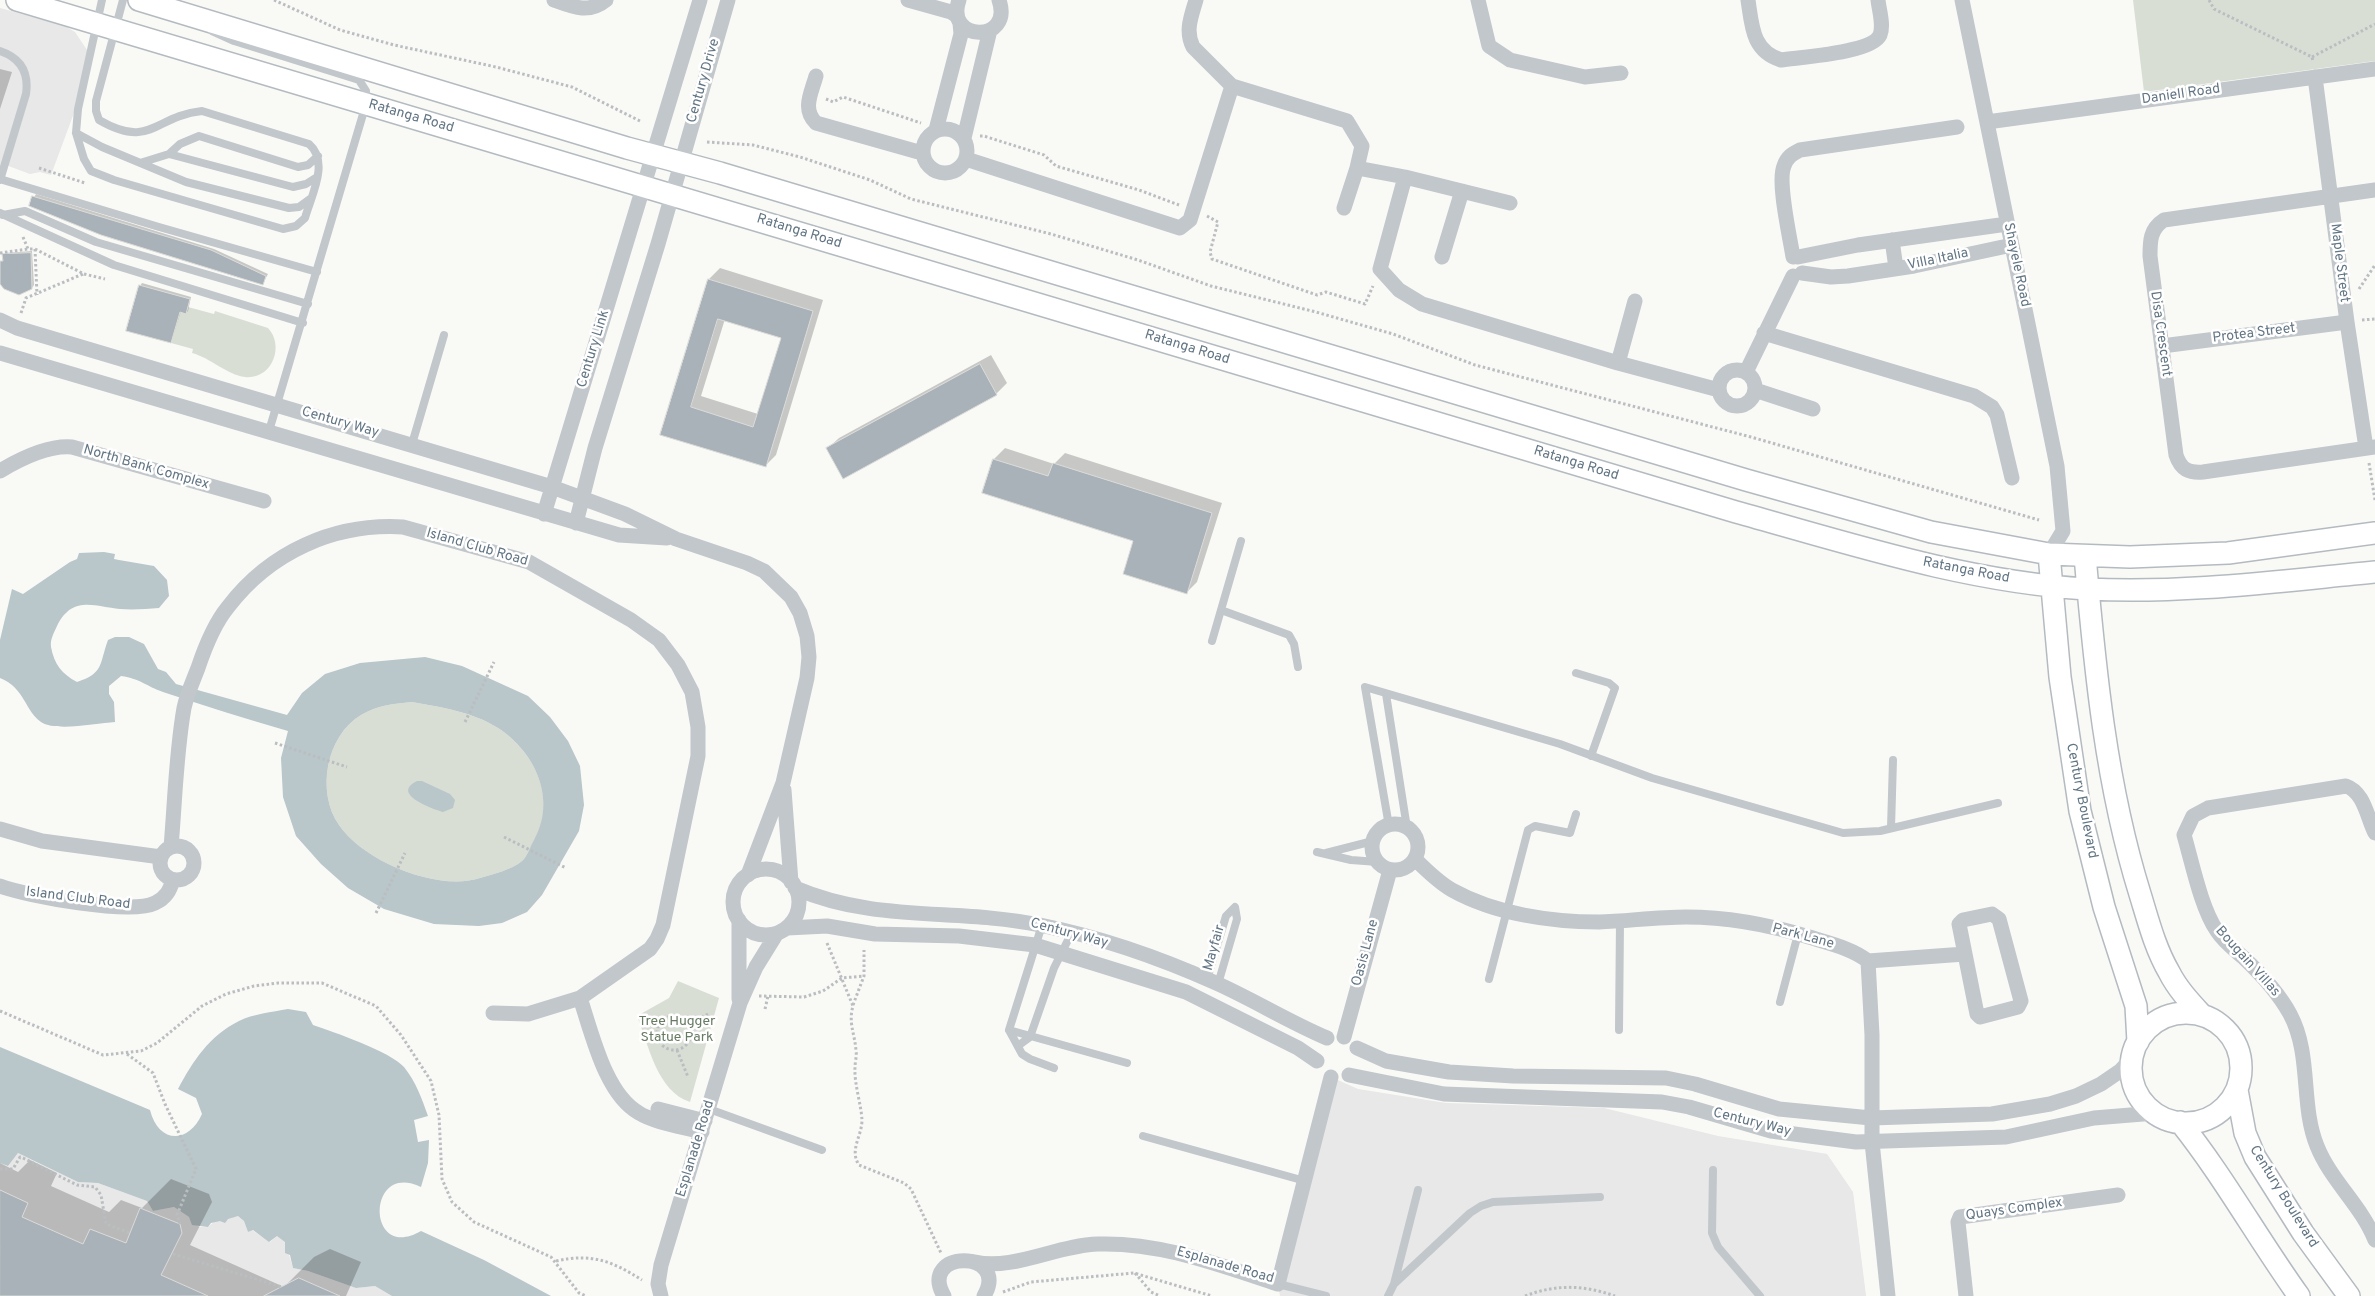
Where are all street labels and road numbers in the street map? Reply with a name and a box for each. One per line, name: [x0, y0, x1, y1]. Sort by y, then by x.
street label: Century Drive: [684, 37, 724, 125]
street label: Daniell Road: [2141, 81, 2221, 109]
street label: Ratanga Road: [366, 97, 456, 137]
street label: Ratanga Road: [754, 211, 844, 253]
street label: Shayele Road: [1999, 221, 2033, 309]
street label: Maple Street: [2326, 223, 2352, 303]
street label: Villa Italia: [1906, 245, 1970, 275]
street label: Disa Crescent: [2146, 290, 2174, 378]
street label: Century Link: [574, 308, 614, 390]
street label: Protea Street: [2212, 321, 2296, 347]
street label: Ratanga Road: [1142, 327, 1232, 369]
street label: Century Way: [299, 404, 381, 442]
street label: North Bank Complex: [81, 442, 211, 494]
street label: Ratanga Road: [1531, 443, 1621, 485]
street label: Island Club Road: [424, 525, 530, 571]
street label: Ratanga Road: [1921, 554, 2011, 588]
street label: Century Boulevard: [2062, 742, 2100, 860]
street label: Island Club Road: [25, 884, 131, 914]
street label: Century Way: [1028, 916, 1110, 952]
street label: Oasis Lane: [1349, 918, 1383, 988]
street label: Park Lane: [1770, 921, 1836, 953]
street label: Mayfair: [1201, 923, 1229, 973]
street label: Bougain Villas: [2211, 923, 2283, 1001]
street label: Esplanade Road: [673, 1099, 719, 1199]
street label: Century Way: [1711, 1105, 1793, 1141]
street label: Century Boulevard: [2245, 1143, 2321, 1251]
street label: Quays Complex: [1965, 1195, 2063, 1225]
street label: Esplanade Road: [1174, 1244, 1276, 1288]

